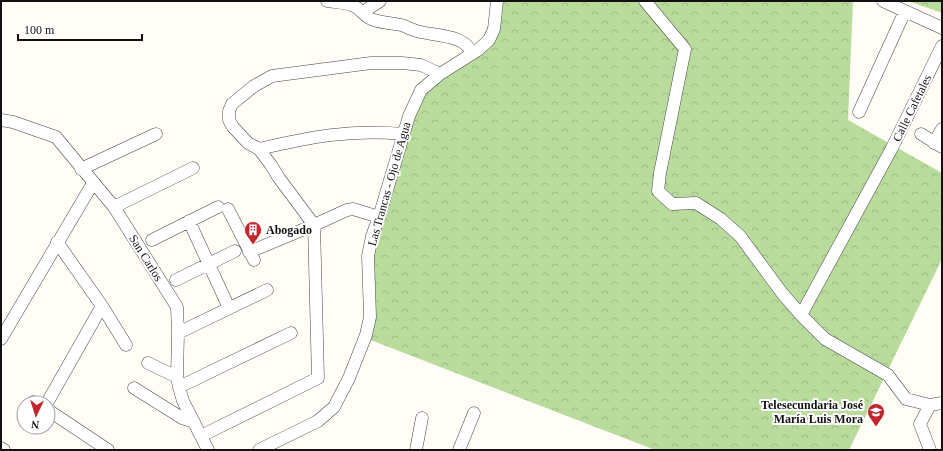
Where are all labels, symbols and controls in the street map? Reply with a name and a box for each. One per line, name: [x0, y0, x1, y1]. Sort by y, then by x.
scale bar: [18, 16, 142, 42]
text: 100 m: [24, 23, 55, 37]
street label: Calle Cafetales: [890, 72, 934, 144]
street label: Las Trancas - Ojo de Agua: [365, 120, 414, 248]
building icon: Abogado: [243, 220, 263, 245]
place label: Abogado: [266, 223, 312, 237]
street label: San Carlos: [126, 232, 166, 284]
north arrow: [16, 395, 56, 435]
place label: Telesecundaria José María Luis Mora: [761, 398, 864, 426]
school or university icon: Telesecundaria José María Luis Mora: [866, 402, 886, 427]
text: N: [31, 419, 40, 431]

